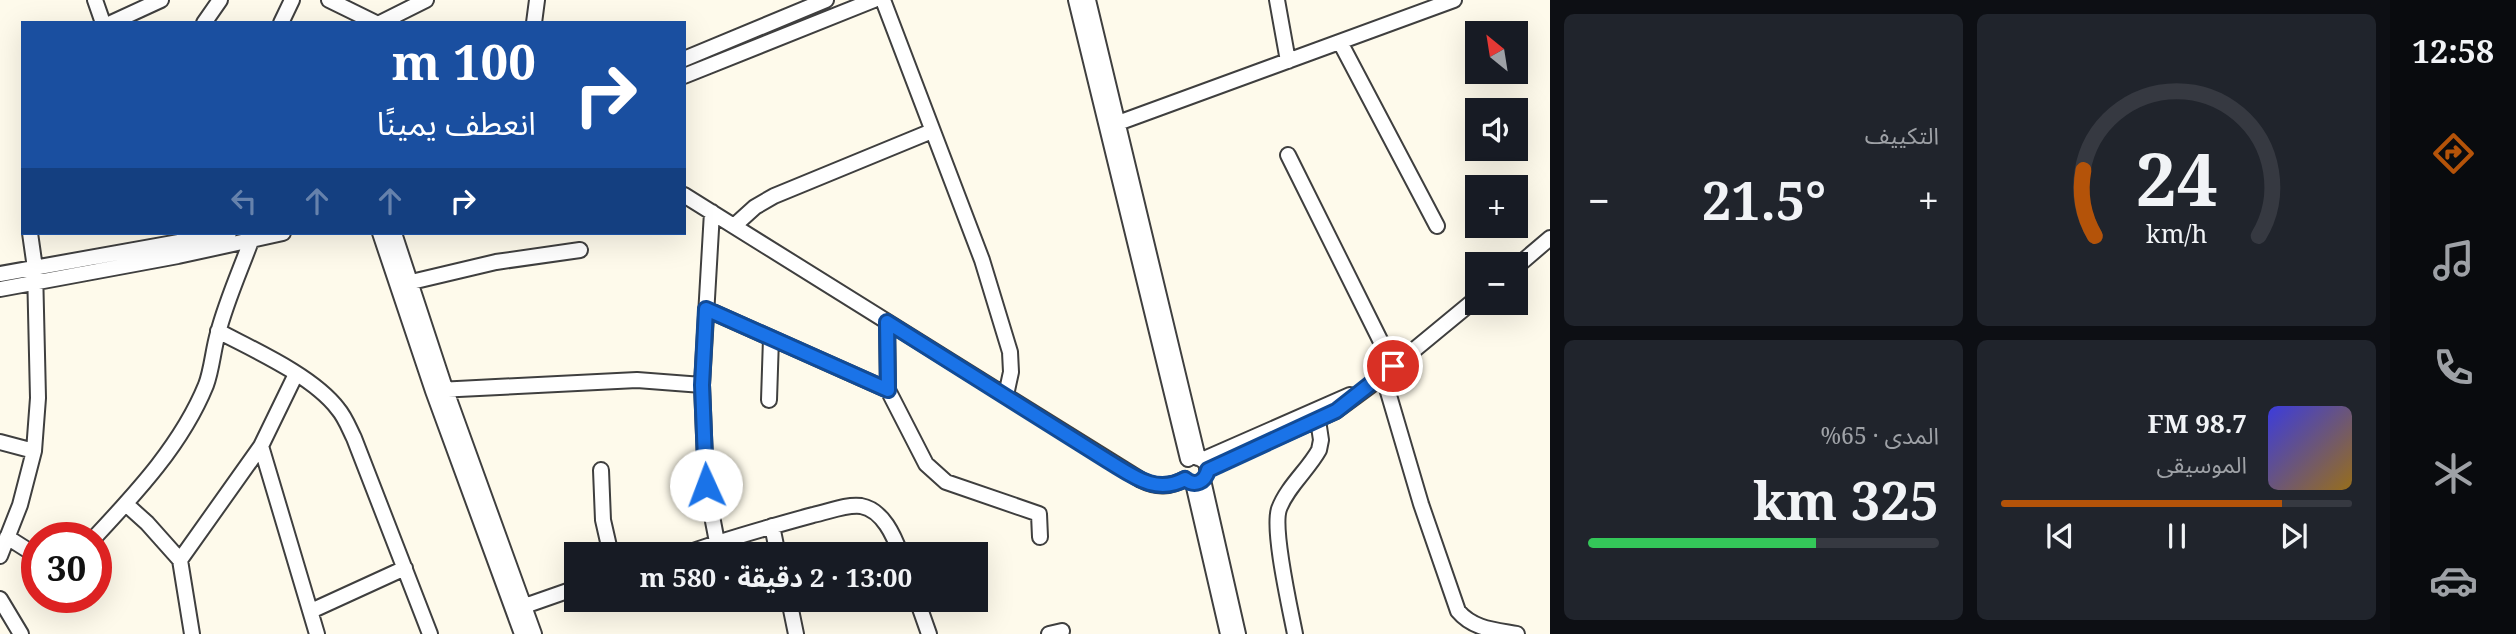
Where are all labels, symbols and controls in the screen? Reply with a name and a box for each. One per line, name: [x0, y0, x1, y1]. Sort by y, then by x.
north arrow: [1465, 21, 1528, 84]
map controls: [1465, 21, 1528, 315]
text: 100 m: [392, 28, 536, 94]
text: 12:58: [2412, 29, 2494, 72]
icon: right: [560, 49, 651, 140]
button: sound: [1465, 98, 1528, 161]
text: انعطف يمينًا: [377, 101, 536, 144]
text: التكييف: [1865, 119, 1939, 151]
text: 24: [2135, 128, 2218, 227]
icon: directions: [2429, 129, 2478, 178]
text: 21.5°: [1702, 164, 1826, 235]
text: −: [1588, 174, 1610, 226]
text: +: [1918, 174, 1939, 226]
button: +: [1465, 175, 1528, 238]
icon: left: [225, 182, 263, 220]
icon: ahead: [298, 182, 336, 220]
icon: ahead: [371, 182, 409, 220]
icon: right: [444, 182, 482, 220]
text: km/h: [2146, 216, 2207, 250]
icon: music: [2429, 236, 2478, 285]
button: −: [1465, 252, 1528, 315]
pin: [1363, 336, 1423, 396]
icon: phone: [2429, 343, 2478, 392]
icon: arrive: [1374, 347, 1412, 385]
text: 98.7 FM: [2148, 405, 2247, 441]
text: المدى · 65%: [1820, 419, 1939, 451]
position arrow: [669, 448, 743, 522]
text: الموسيقى: [2156, 448, 2247, 480]
icon: climate: [2429, 449, 2478, 498]
text: 325 km: [1753, 464, 1939, 535]
icon: previous: [2041, 517, 2079, 555]
icon: pause: [2158, 517, 2196, 555]
icon: next: [2275, 517, 2313, 555]
speed limit sign: 30: [21, 522, 112, 613]
icon: car: [2429, 556, 2478, 605]
text: 13:00 · 2 دقيقة · 580 m: [640, 559, 912, 595]

